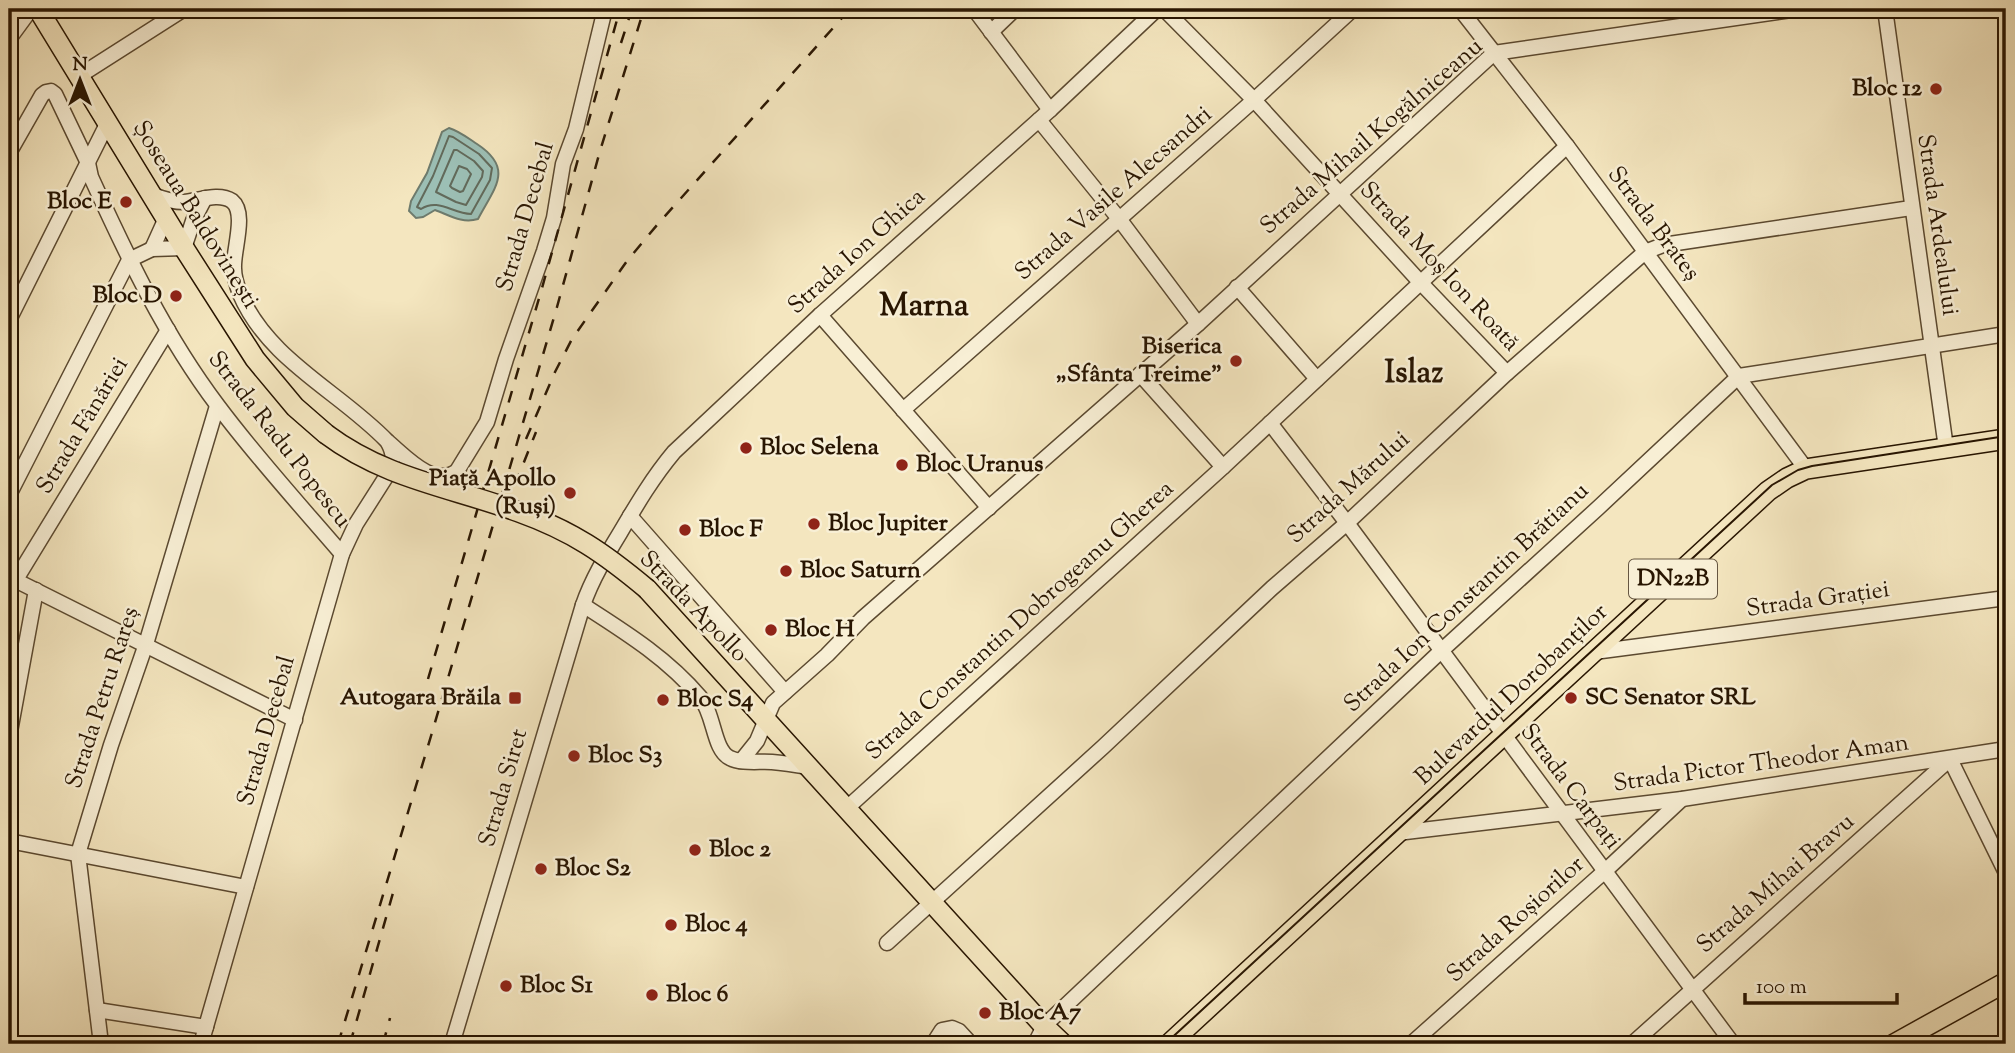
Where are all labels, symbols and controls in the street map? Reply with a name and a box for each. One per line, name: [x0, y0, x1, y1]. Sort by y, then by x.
street label: Strada Mihail Kogălniceanu: [1253, 30, 1491, 243]
north arrow: [46, 46, 116, 116]
text: N: [72, 52, 88, 79]
place label: Bloc 12: [1852, 72, 1923, 106]
marker: Bloc 12: [1928, 81, 1944, 97]
street label: Strada Vasile Alecsandri: [1008, 99, 1220, 289]
street label: Șoseaua Baldovinești: [123, 114, 267, 316]
street label: Strada Ardealului: [1907, 132, 1967, 318]
street label: Strada Decebal: [488, 138, 564, 296]
street label: Strada Brateș: [1599, 160, 1707, 288]
street label: Strada Moș Ion Roată: [1351, 174, 1527, 360]
street label: Strada Ion Ghica: [781, 181, 933, 323]
place label: Bloc E: [47, 185, 112, 219]
marker: Bloc E: [118, 194, 134, 210]
place label: Bloc D: [92, 279, 162, 313]
district label: Marna: [879, 284, 969, 330]
marker: Bloc D: [168, 288, 184, 304]
place label: Biserica „Sfânta Treime": [1056, 330, 1223, 392]
street label: Strada Radu Popescu: [199, 344, 359, 536]
street label: Strada Fânăriei: [29, 351, 137, 501]
district label: Islaz: [1385, 351, 1443, 397]
marker: Biserica „Sfânta Treime": [1228, 353, 1244, 369]
street label: Strada Mărului: [1280, 423, 1418, 552]
place label: Bloc Selena: [760, 431, 880, 465]
marker: Bloc Selena: [738, 440, 754, 456]
place label: Bloc Uranus: [916, 448, 1043, 482]
marker: Bloc Uranus: [894, 457, 910, 473]
place label: Piață Apollo (Ruși): [429, 462, 556, 524]
street label: Strada Constantin Dobrogeanu Gherea: [858, 473, 1182, 769]
street label: Strada Ion Constantin Brătianu: [1337, 475, 1597, 721]
marker: Piață Apollo (Ruși): [562, 485, 578, 501]
place label: Bloc Jupiter: [828, 507, 949, 541]
place label: Bloc F: [699, 513, 764, 547]
marker: Bloc Jupiter: [806, 516, 822, 532]
marker: Bloc F: [677, 522, 693, 538]
street label: Strada Apollo: [631, 543, 755, 671]
place label: Bloc Saturn: [800, 554, 922, 588]
road number: DN22B: [1629, 559, 1717, 598]
marker: Bloc Saturn: [778, 563, 794, 579]
street label: Strada Grației: [1744, 573, 1892, 627]
street label: Bulevardul Dorobanților: [1408, 596, 1616, 794]
street label: Strada Petru Rareș: [58, 603, 148, 793]
place label: Bloc H: [785, 613, 855, 647]
marker: Bloc H: [763, 622, 779, 638]
street label: Strada Decebal: [229, 652, 305, 810]
place label: Autogara Brăila: [340, 681, 502, 715]
place label: SC Senator SRL: [1585, 681, 1756, 715]
place label: Bloc S4: [677, 683, 753, 717]
marker: Autogara Brăila: [507, 690, 523, 706]
marker: SC Senator SRL: [1563, 690, 1579, 706]
marker: Bloc S4: [655, 692, 671, 708]
street label: Strada Carpați: [1511, 717, 1629, 857]
street label: Strada Siret: [471, 725, 537, 851]
street label: Strada Pictor Theodor Aman: [1611, 726, 1911, 802]
place label: Bloc S3: [588, 739, 663, 773]
marker: Bloc S3: [566, 748, 582, 764]
street label: Strada Mihai Bravu: [1690, 806, 1862, 962]
place label: Bloc 2: [709, 833, 772, 867]
marker: Bloc 2: [687, 842, 703, 858]
street label: Strada Roșiorilor: [1439, 849, 1593, 991]
place label: Bloc S2: [555, 852, 632, 886]
marker: Bloc S2: [533, 861, 549, 877]
place label: Bloc 4: [685, 908, 748, 942]
marker: Bloc 4: [663, 917, 679, 933]
scale bar: [1745, 962, 1898, 1006]
place label: Bloc S1: [520, 969, 594, 1003]
text: 100 m: [1756, 973, 1807, 1003]
marker: Bloc S1: [498, 978, 514, 994]
place label: Bloc 6: [666, 978, 729, 1012]
marker: Bloc 6: [644, 987, 660, 1003]
place label: Bloc A7: [999, 996, 1081, 1030]
marker: Bloc A7: [977, 1005, 993, 1021]

